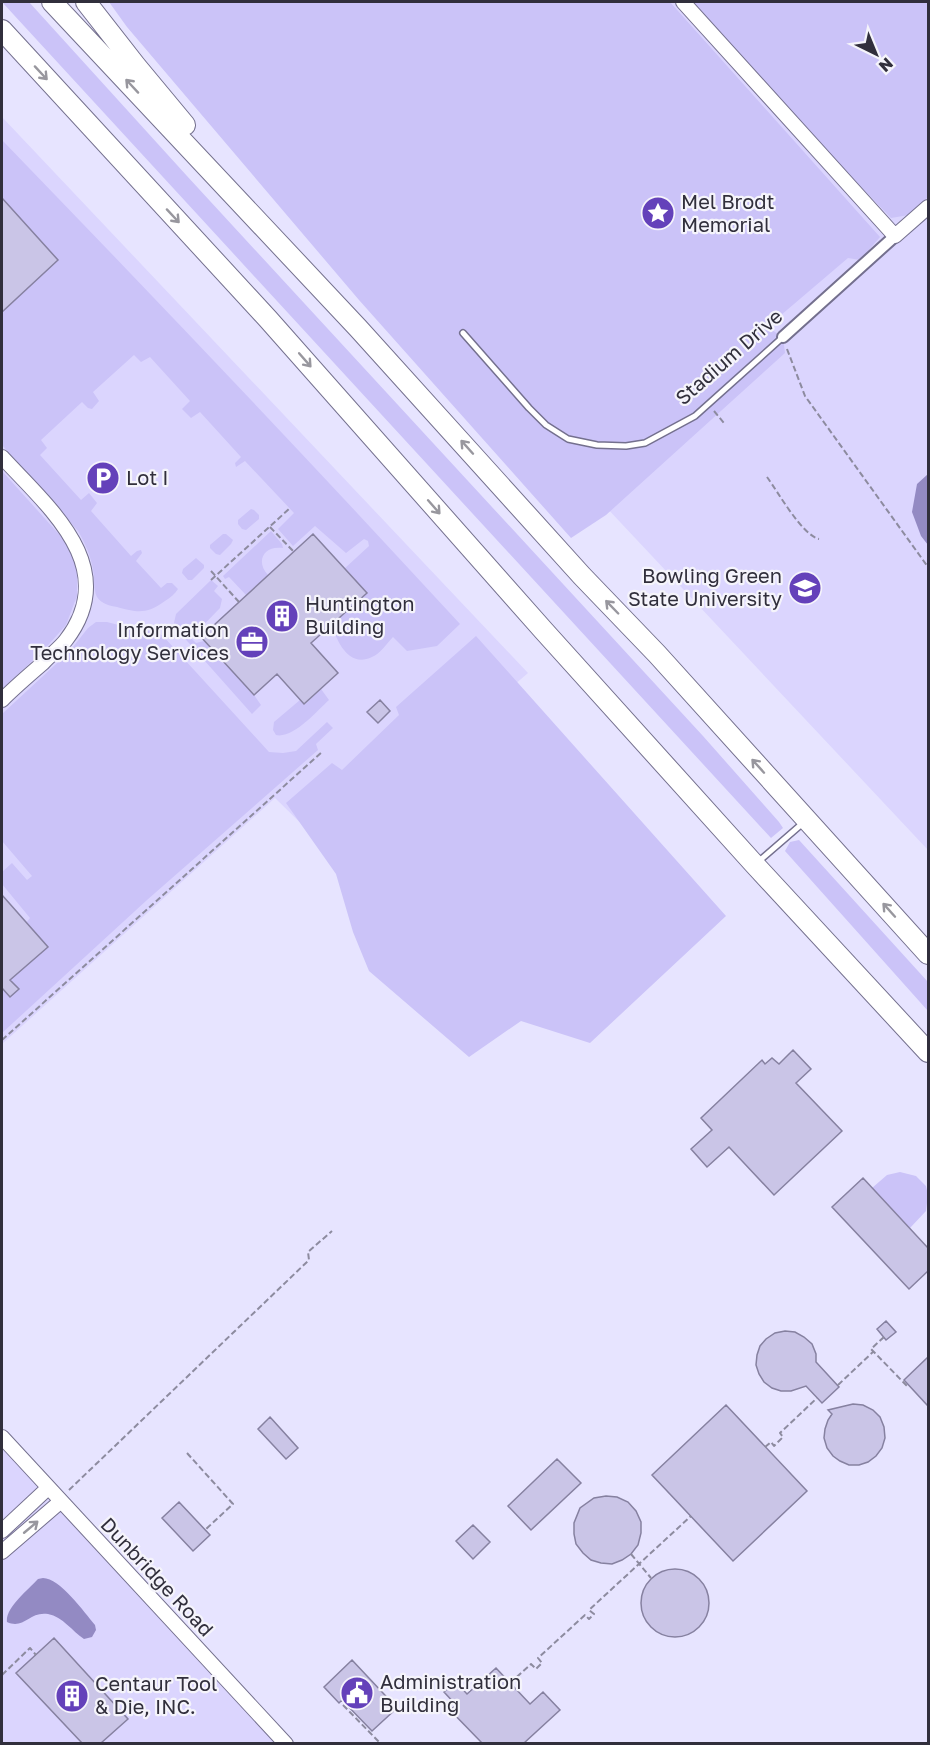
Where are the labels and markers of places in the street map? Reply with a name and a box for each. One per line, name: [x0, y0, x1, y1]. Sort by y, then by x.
place label: Mel Brodt Memorial: [681, 189, 775, 236]
place icon: Mel Brodt Memorial: [640, 195, 676, 231]
parking icon: Lot I: [85, 460, 121, 496]
place label: Lot I: [126, 465, 168, 489]
place label: Bowling Green State University: [628, 563, 782, 610]
school or university icon: Bowling Green State University: [787, 570, 823, 606]
place label: Huntington Building: [305, 591, 415, 638]
building icon: Huntington Building: [264, 598, 300, 634]
place label: Information Technology Services: [30, 617, 229, 664]
office icon: Information Technology Services: [234, 624, 270, 660]
place label: Administration Building: [380, 1669, 521, 1716]
place label: Centaur Tool & Die, INC.: [95, 1671, 218, 1718]
public building icon: Administration Building: [339, 1675, 375, 1711]
building icon: Centaur Tool & Die, INC.: [54, 1678, 90, 1714]

